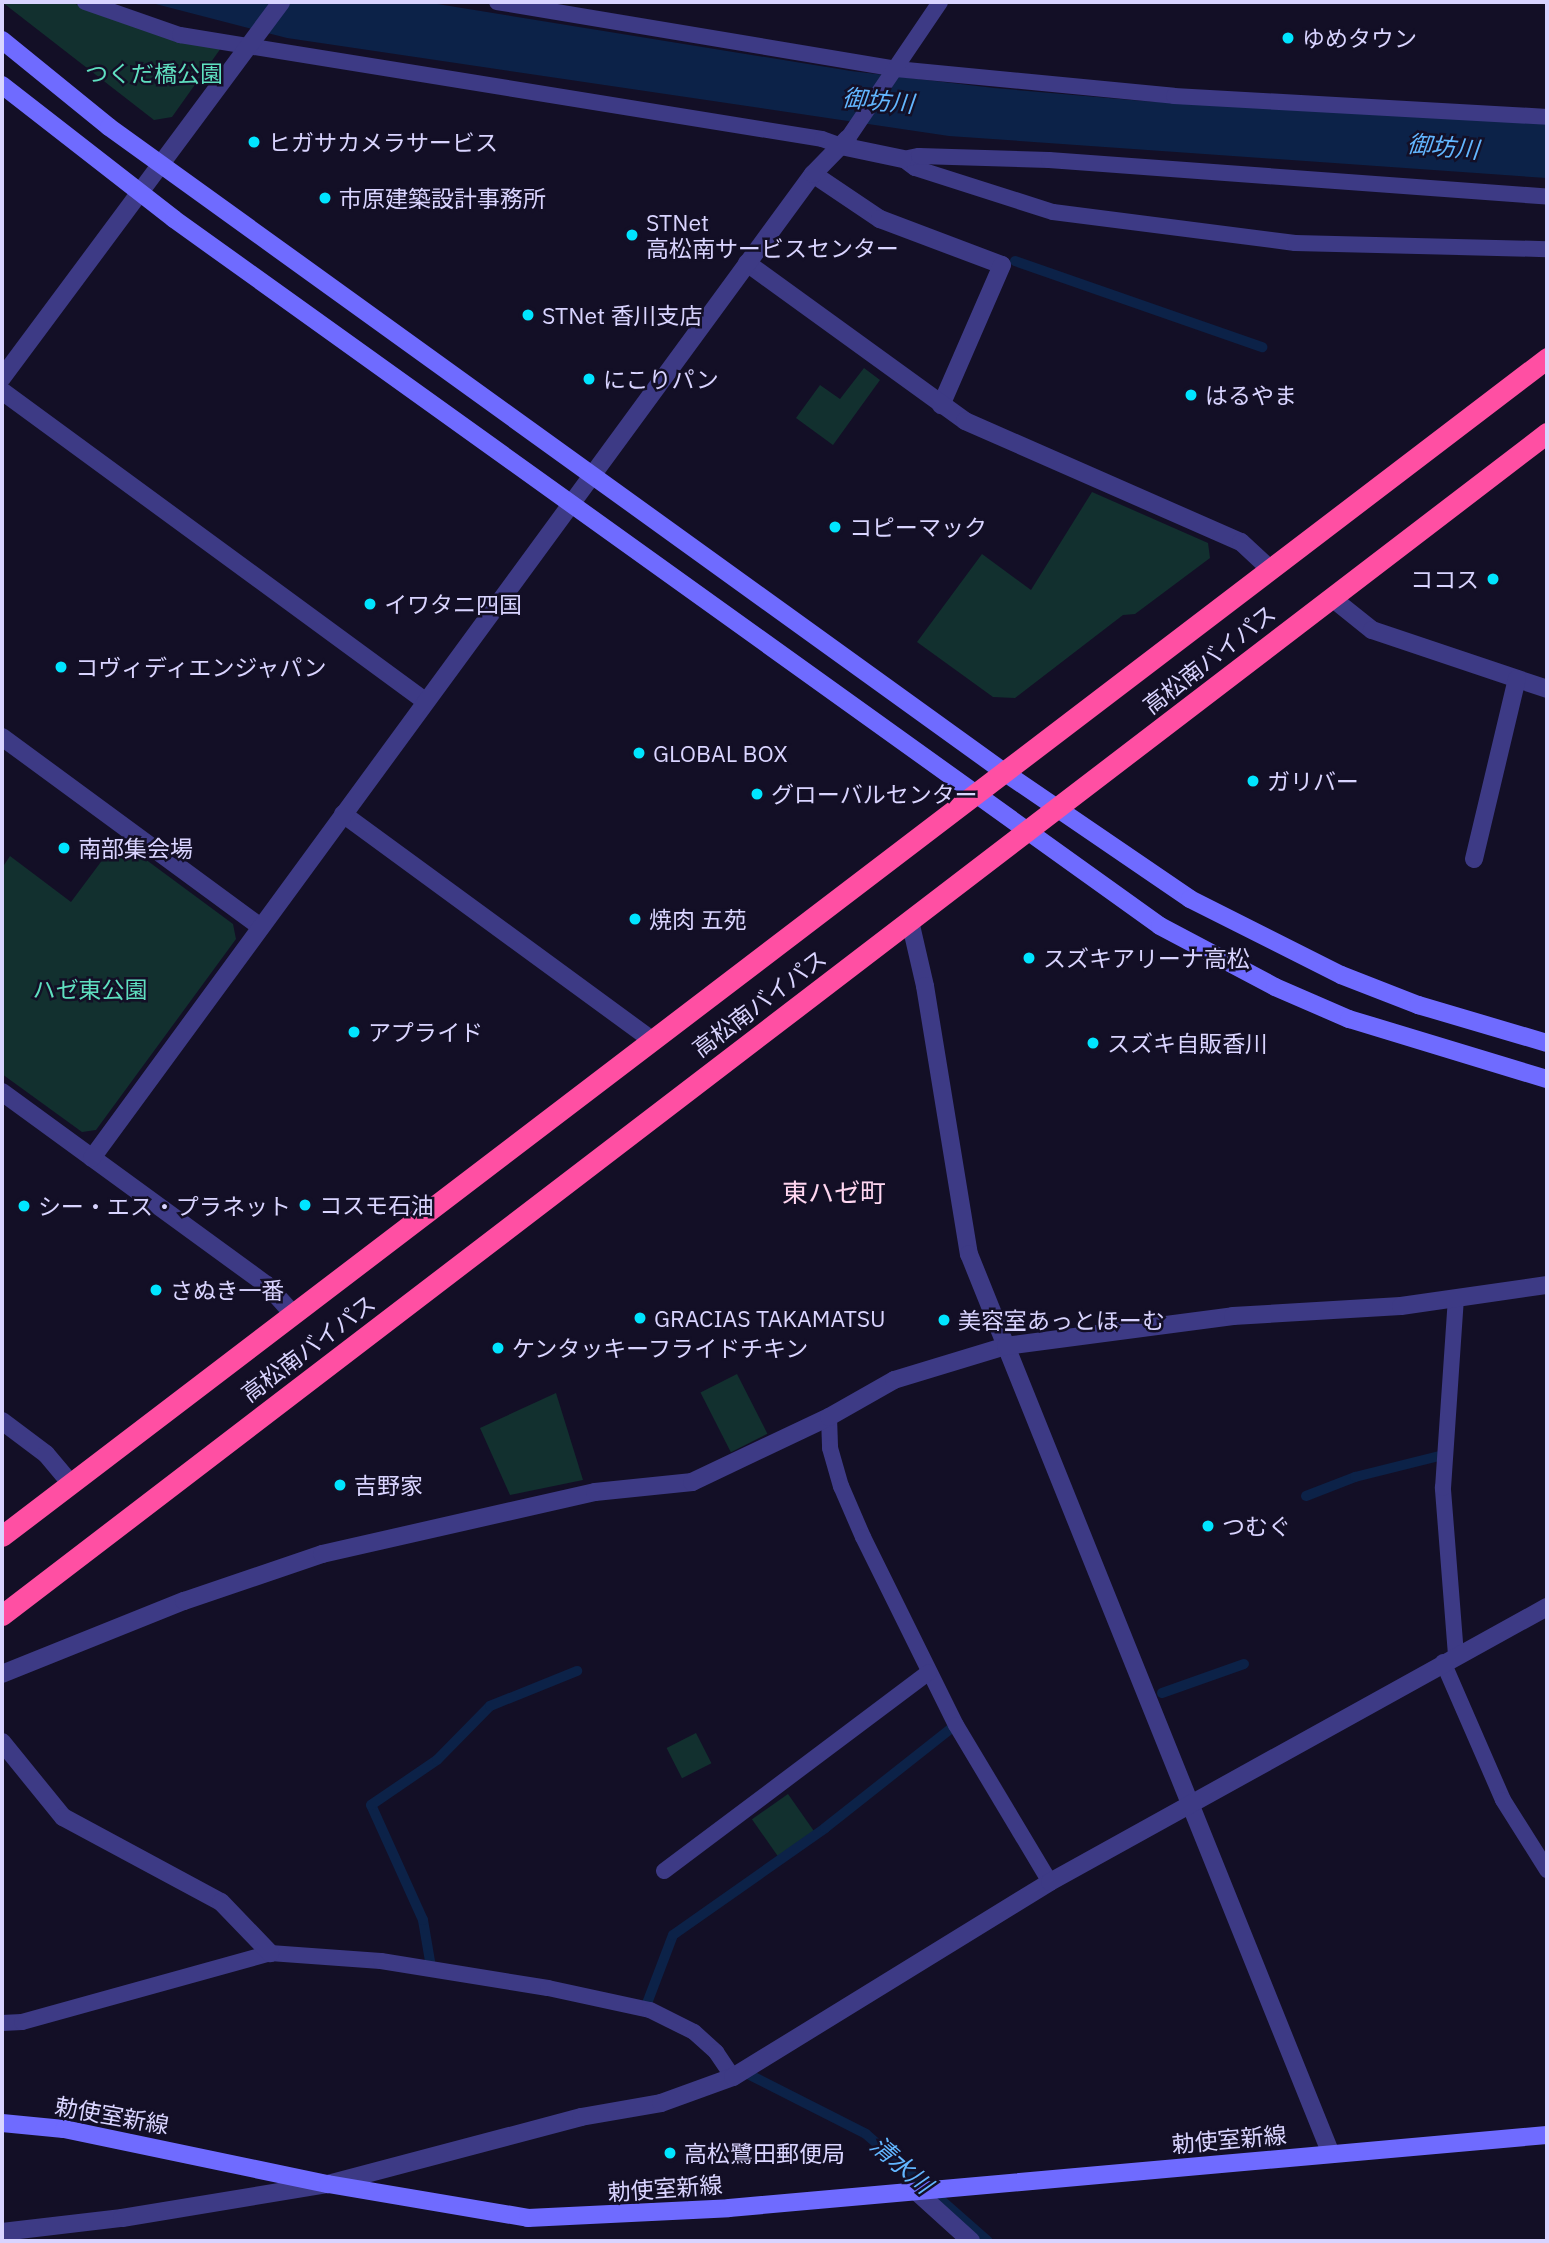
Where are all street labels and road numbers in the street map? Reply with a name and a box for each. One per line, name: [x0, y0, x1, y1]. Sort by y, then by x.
street label: 高松南バイパス: [1137, 599, 1281, 719]
street label: 高松南バイパス: [686, 944, 832, 1062]
street label: 高松南バイパス: [235, 1289, 381, 1407]
street label: 勅使室新線: [53, 2091, 171, 2139]
street label: 勅使室新線: [1171, 2120, 1287, 2158]
street label: 勅使室新線: [607, 2170, 723, 2206]

